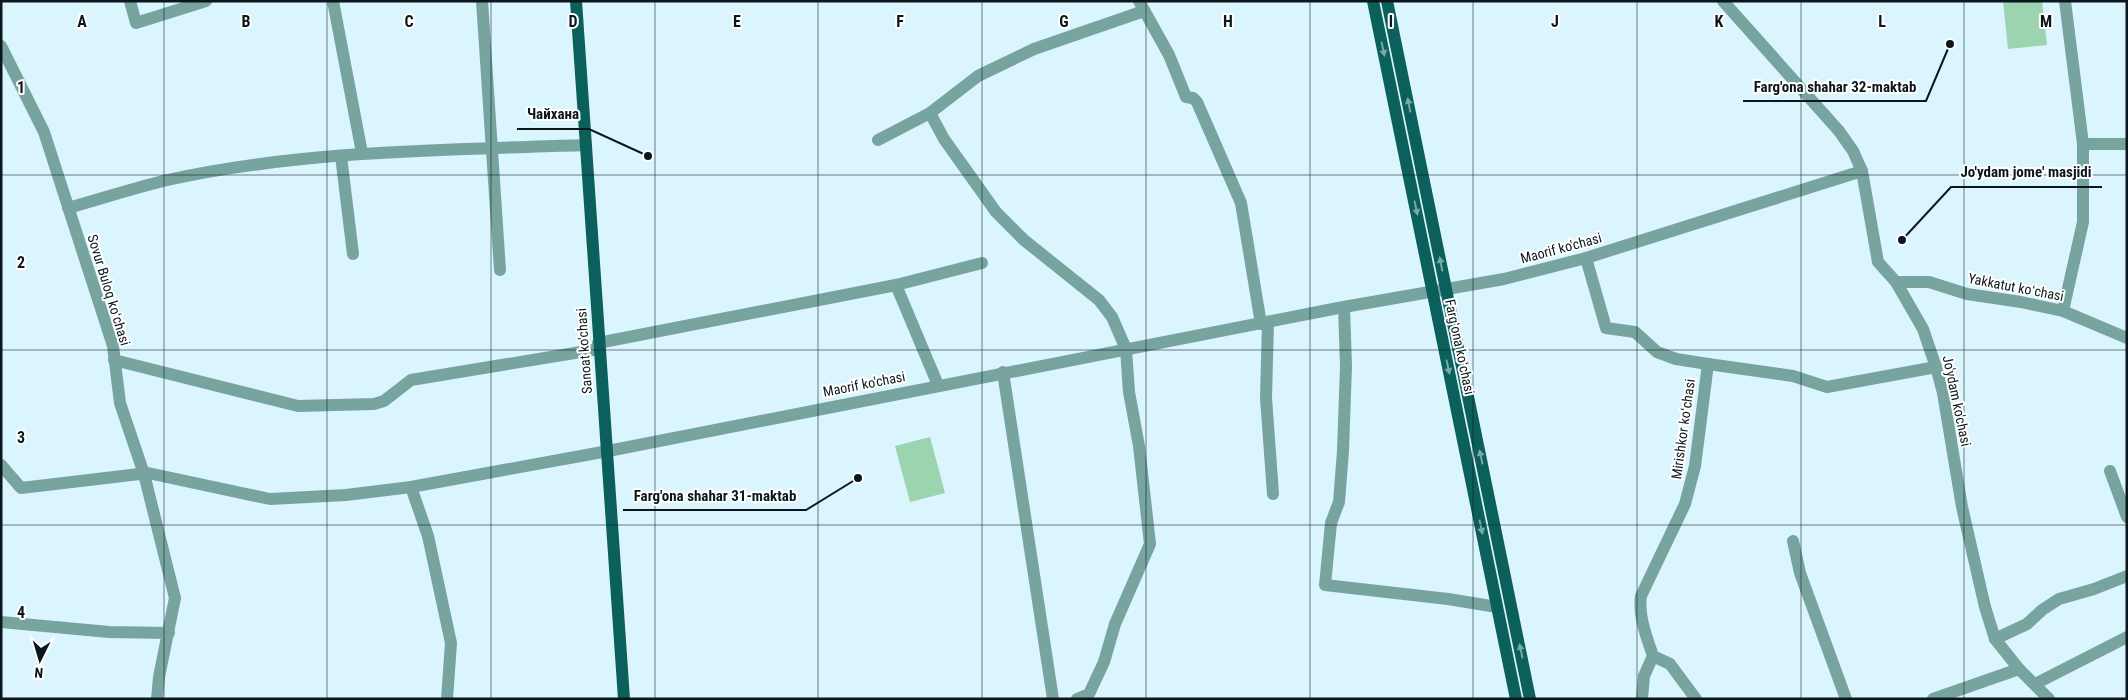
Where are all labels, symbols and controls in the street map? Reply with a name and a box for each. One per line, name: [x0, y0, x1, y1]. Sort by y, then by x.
text: A: [77, 12, 87, 31]
text: B: [242, 12, 251, 31]
text: C: [404, 12, 414, 31]
text: D: [568, 12, 578, 31]
text: E: [733, 12, 741, 31]
text: F: [896, 12, 904, 31]
text: G: [1059, 12, 1069, 31]
text: H: [1223, 12, 1233, 31]
text: I: [1389, 12, 1393, 31]
text: J: [1551, 12, 1559, 31]
text: K: [1715, 12, 1724, 31]
text: L: [1878, 12, 1886, 31]
text: M: [2040, 12, 2052, 31]
one-way arrow: [1379, 41, 1387, 56]
callout: Farg'ona shahar 32-maktab: [1743, 71, 1926, 101]
text: 1: [17, 78, 25, 97]
text: Farg'ona shahar 32-maktab: [1754, 78, 1916, 96]
one-way arrow: [1405, 97, 1413, 112]
callout: Чайхана: [517, 99, 589, 129]
text: Чайхана: [527, 105, 579, 123]
callout: Jo'ydam jome' masjidi: [1951, 157, 2102, 187]
text: Jo'ydam jome' masjidi: [1960, 163, 2092, 181]
one-way arrow: [1412, 201, 1420, 216]
street label: Maorif ko'chasi: [1519, 229, 1603, 267]
street label: Sovur Buloq koʻchasi: [84, 233, 134, 347]
text: 2: [17, 253, 25, 272]
one-way arrow: [1437, 256, 1445, 272]
street label: Yakkatut koʻchasi: [1967, 270, 2065, 304]
street label: Fargʻona koʻchasi: [1442, 298, 1478, 396]
street label: Sanoat ko'chasi: [573, 308, 595, 394]
street label: Jo'ydam ko'chasi: [1940, 354, 1974, 448]
one-way arrow: [1445, 360, 1453, 376]
street label: Maorif ko'chasi: [822, 368, 906, 400]
street label: Mirishkor koʻchasi: [1668, 378, 1698, 480]
text: 3: [17, 428, 25, 447]
one-way arrow: [1477, 450, 1485, 465]
callout: Farg'ona shahar 31-maktab: [623, 480, 806, 510]
text: Farg'ona shahar 31-maktab: [634, 487, 796, 505]
one-way arrow: [1477, 519, 1485, 534]
text: 4: [17, 603, 25, 622]
north arrow: [15, 635, 65, 685]
one-way arrow: [1516, 643, 1524, 659]
text: N: [34, 665, 44, 681]

